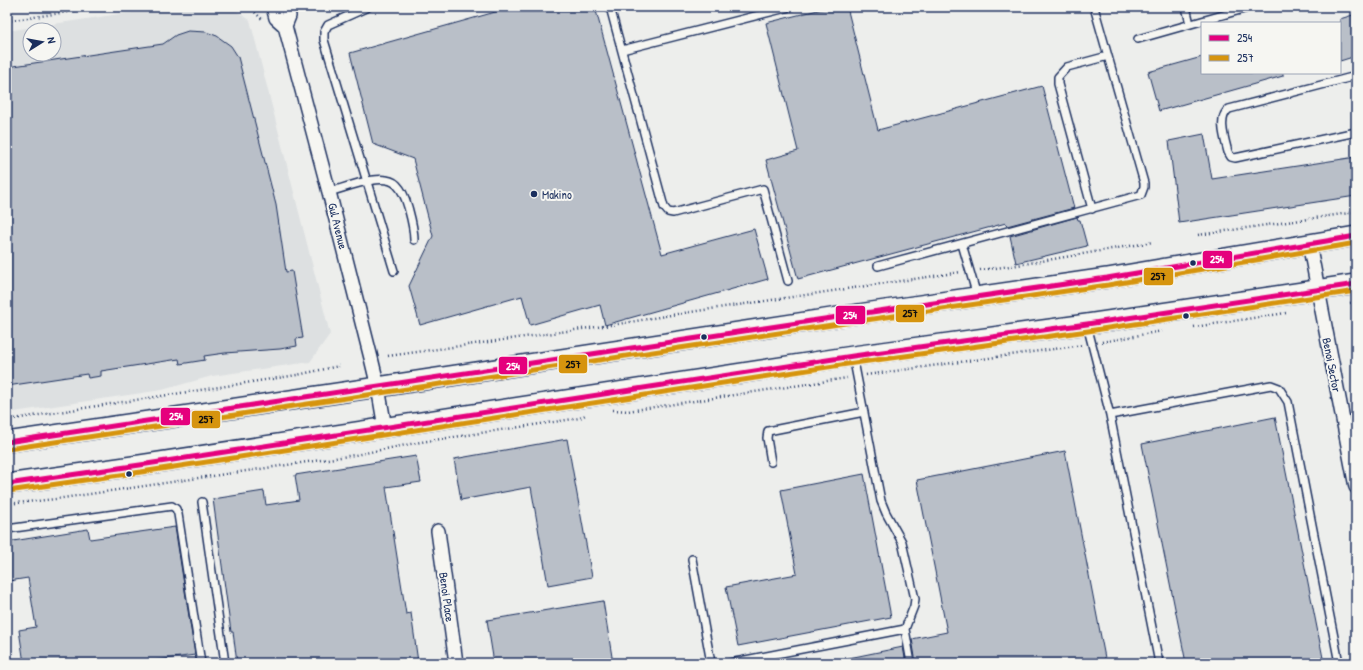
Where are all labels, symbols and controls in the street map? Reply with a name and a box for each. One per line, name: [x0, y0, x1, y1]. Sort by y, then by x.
north arrow: [22, 22, 62, 62]
legend: [1201, 22, 1341, 74]
text: 254: [1237, 29, 1253, 46]
text: N: [44, 36, 59, 44]
text: 257: [1237, 49, 1254, 66]
place label: Makino: [542, 186, 572, 203]
marker: Makino: [529, 189, 539, 199]
street label: Gul Avenue: [324, 201, 352, 251]
line badge: 254: [1202, 250, 1233, 269]
text: 254: [1210, 252, 1224, 266]
unlabelled marker: [1188, 258, 1198, 268]
line badge: 257: [1143, 267, 1174, 286]
text: 257: [1150, 269, 1166, 283]
line badge: 257: [895, 304, 925, 323]
line badge: 254: [835, 305, 866, 325]
text: 257: [902, 306, 918, 320]
text: 254: [843, 308, 857, 322]
unlabelled marker: [1181, 311, 1191, 321]
unlabelled marker: [699, 332, 709, 342]
street label: Benoi Sector: [1318, 336, 1346, 394]
line badge: 257: [558, 354, 588, 374]
line badge: 254: [498, 356, 528, 375]
text: 257: [565, 357, 581, 371]
text: 254: [506, 359, 520, 373]
line badge: 254: [160, 407, 191, 426]
text: 254: [169, 409, 183, 423]
line badge: 257: [191, 410, 221, 429]
text: 257: [198, 412, 214, 426]
unlabelled marker: [124, 469, 134, 479]
street label: Benoi Place: [435, 571, 459, 623]

